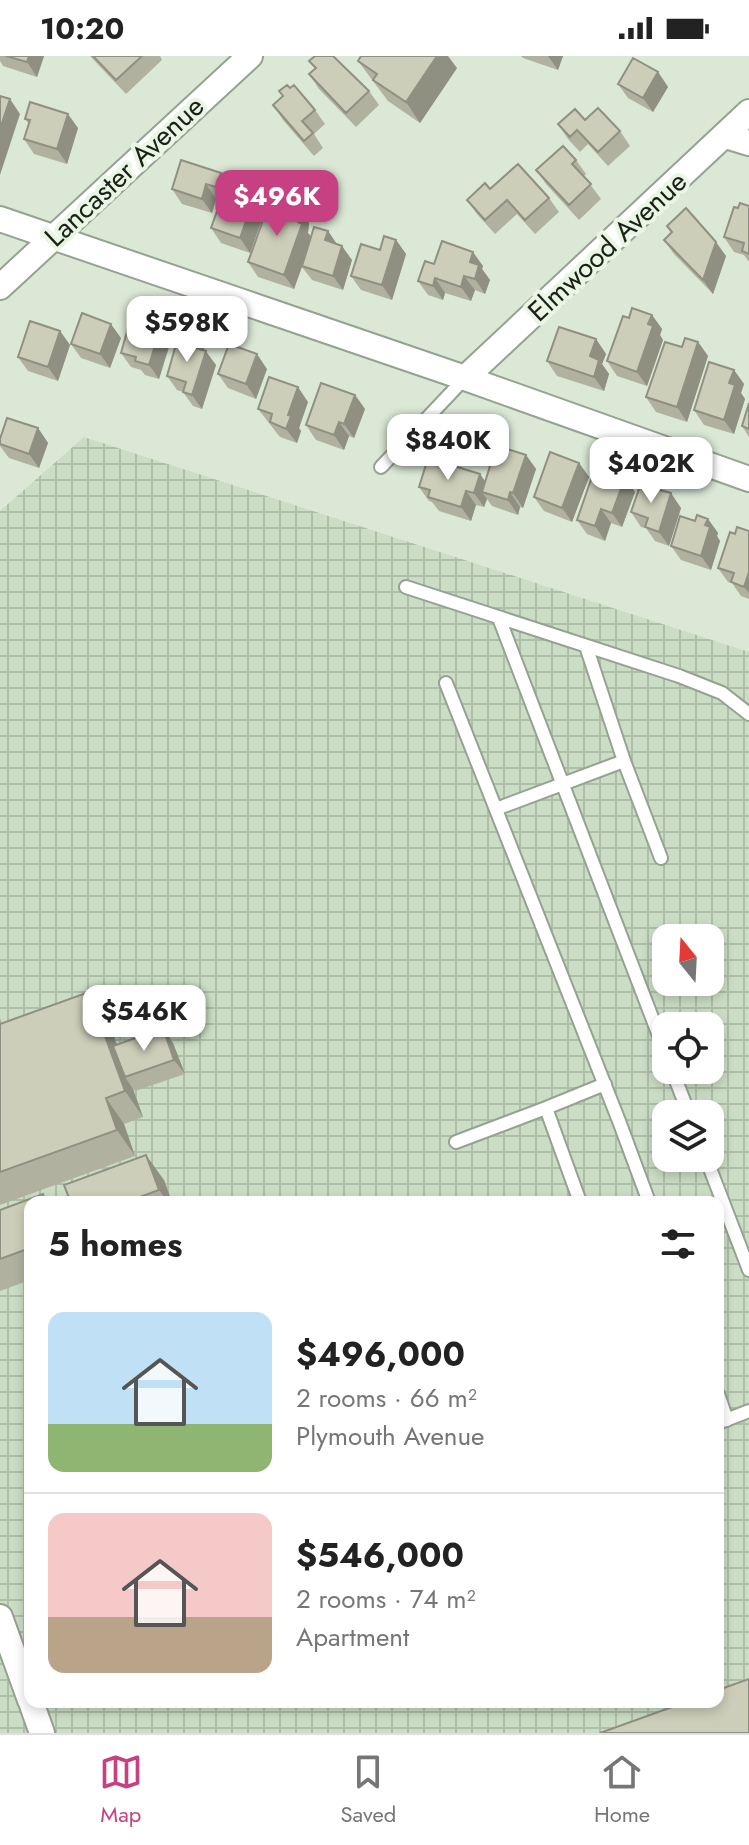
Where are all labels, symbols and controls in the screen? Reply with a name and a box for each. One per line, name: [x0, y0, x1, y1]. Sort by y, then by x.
text: 10:20: [40, 7, 124, 50]
street label: Lancaster Avenue: [35, 86, 213, 256]
street label: Elmwood Avenue: [519, 162, 696, 331]
pin: $496K: [221, 170, 333, 238]
text: $496K: [233, 177, 321, 215]
pin: $598K: [131, 296, 243, 364]
text: $598K: [145, 303, 229, 341]
pin: $840K: [392, 414, 504, 482]
text: $840K: [405, 421, 491, 459]
pin: $402K: [595, 437, 707, 505]
text: $402K: [608, 444, 694, 482]
north arrow: [652, 924, 724, 996]
map controls: [652, 924, 724, 1172]
pin: $546K: [88, 985, 200, 1053]
text: $546K: [101, 992, 187, 1030]
button: locate: [652, 1012, 724, 1084]
button: layers: [652, 1100, 724, 1172]
text: 5 homes: [48, 1220, 182, 1269]
icon: filters: [656, 1222, 700, 1266]
text: $496,000: [296, 1330, 465, 1379]
icon: home: [112, 1344, 208, 1440]
text: 2 rooms · 66 m²: [296, 1379, 477, 1417]
text: Plymouth Avenue: [296, 1417, 484, 1455]
text: $546,000: [296, 1531, 464, 1580]
icon: home: [112, 1545, 208, 1641]
text: 2 rooms · 74 m²: [296, 1580, 476, 1618]
text: Apartment: [296, 1618, 409, 1656]
tab: Map: [99, 1750, 143, 1830]
tab: Saved: [341, 1750, 396, 1830]
tab: Home: [594, 1750, 650, 1830]

